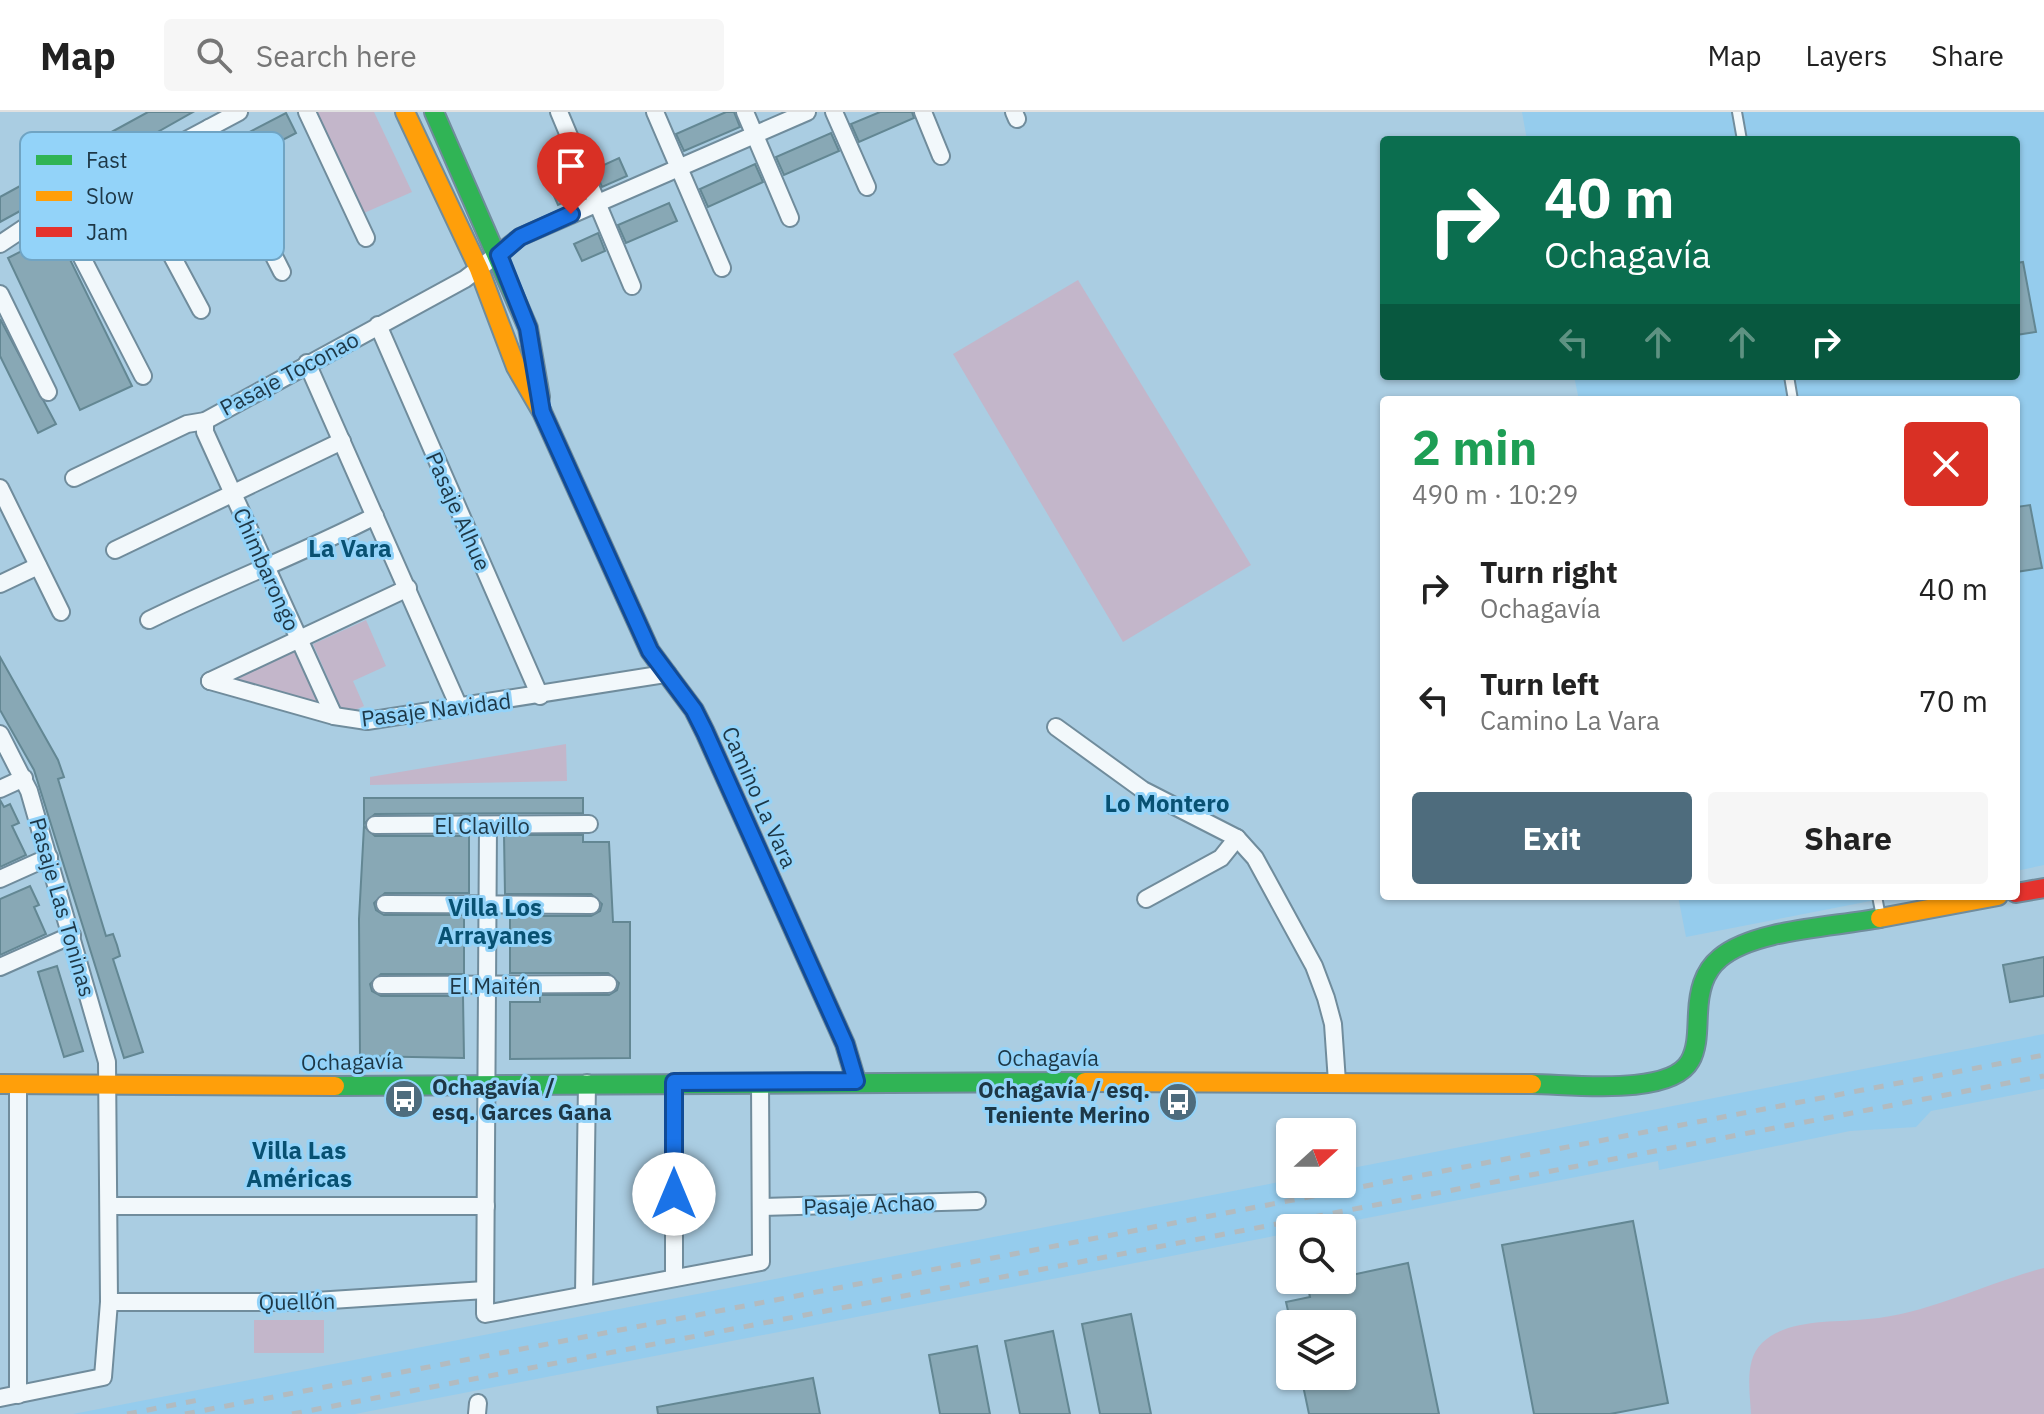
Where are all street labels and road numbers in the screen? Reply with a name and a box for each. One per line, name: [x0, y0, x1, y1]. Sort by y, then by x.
street label: Pasaje Toconao: [214, 324, 364, 422]
street label: Pasaje Alhue: [420, 447, 498, 575]
street label: Chimbarongo: [227, 503, 307, 635]
street label: Pasaje Navidad: [359, 685, 513, 733]
street label: Camino La Vara: [716, 722, 804, 873]
street label: El Clavillo: [434, 811, 530, 840]
street label: Pasaje Las Toninas: [24, 814, 102, 1000]
street label: El Maitén: [449, 971, 541, 1000]
street label: Ochagavía: [997, 1043, 1099, 1072]
street label: Ochagavía: [301, 1046, 404, 1076]
street label: Pasaje Achao: [803, 1187, 935, 1221]
street label: Quellón: [258, 1286, 336, 1316]

